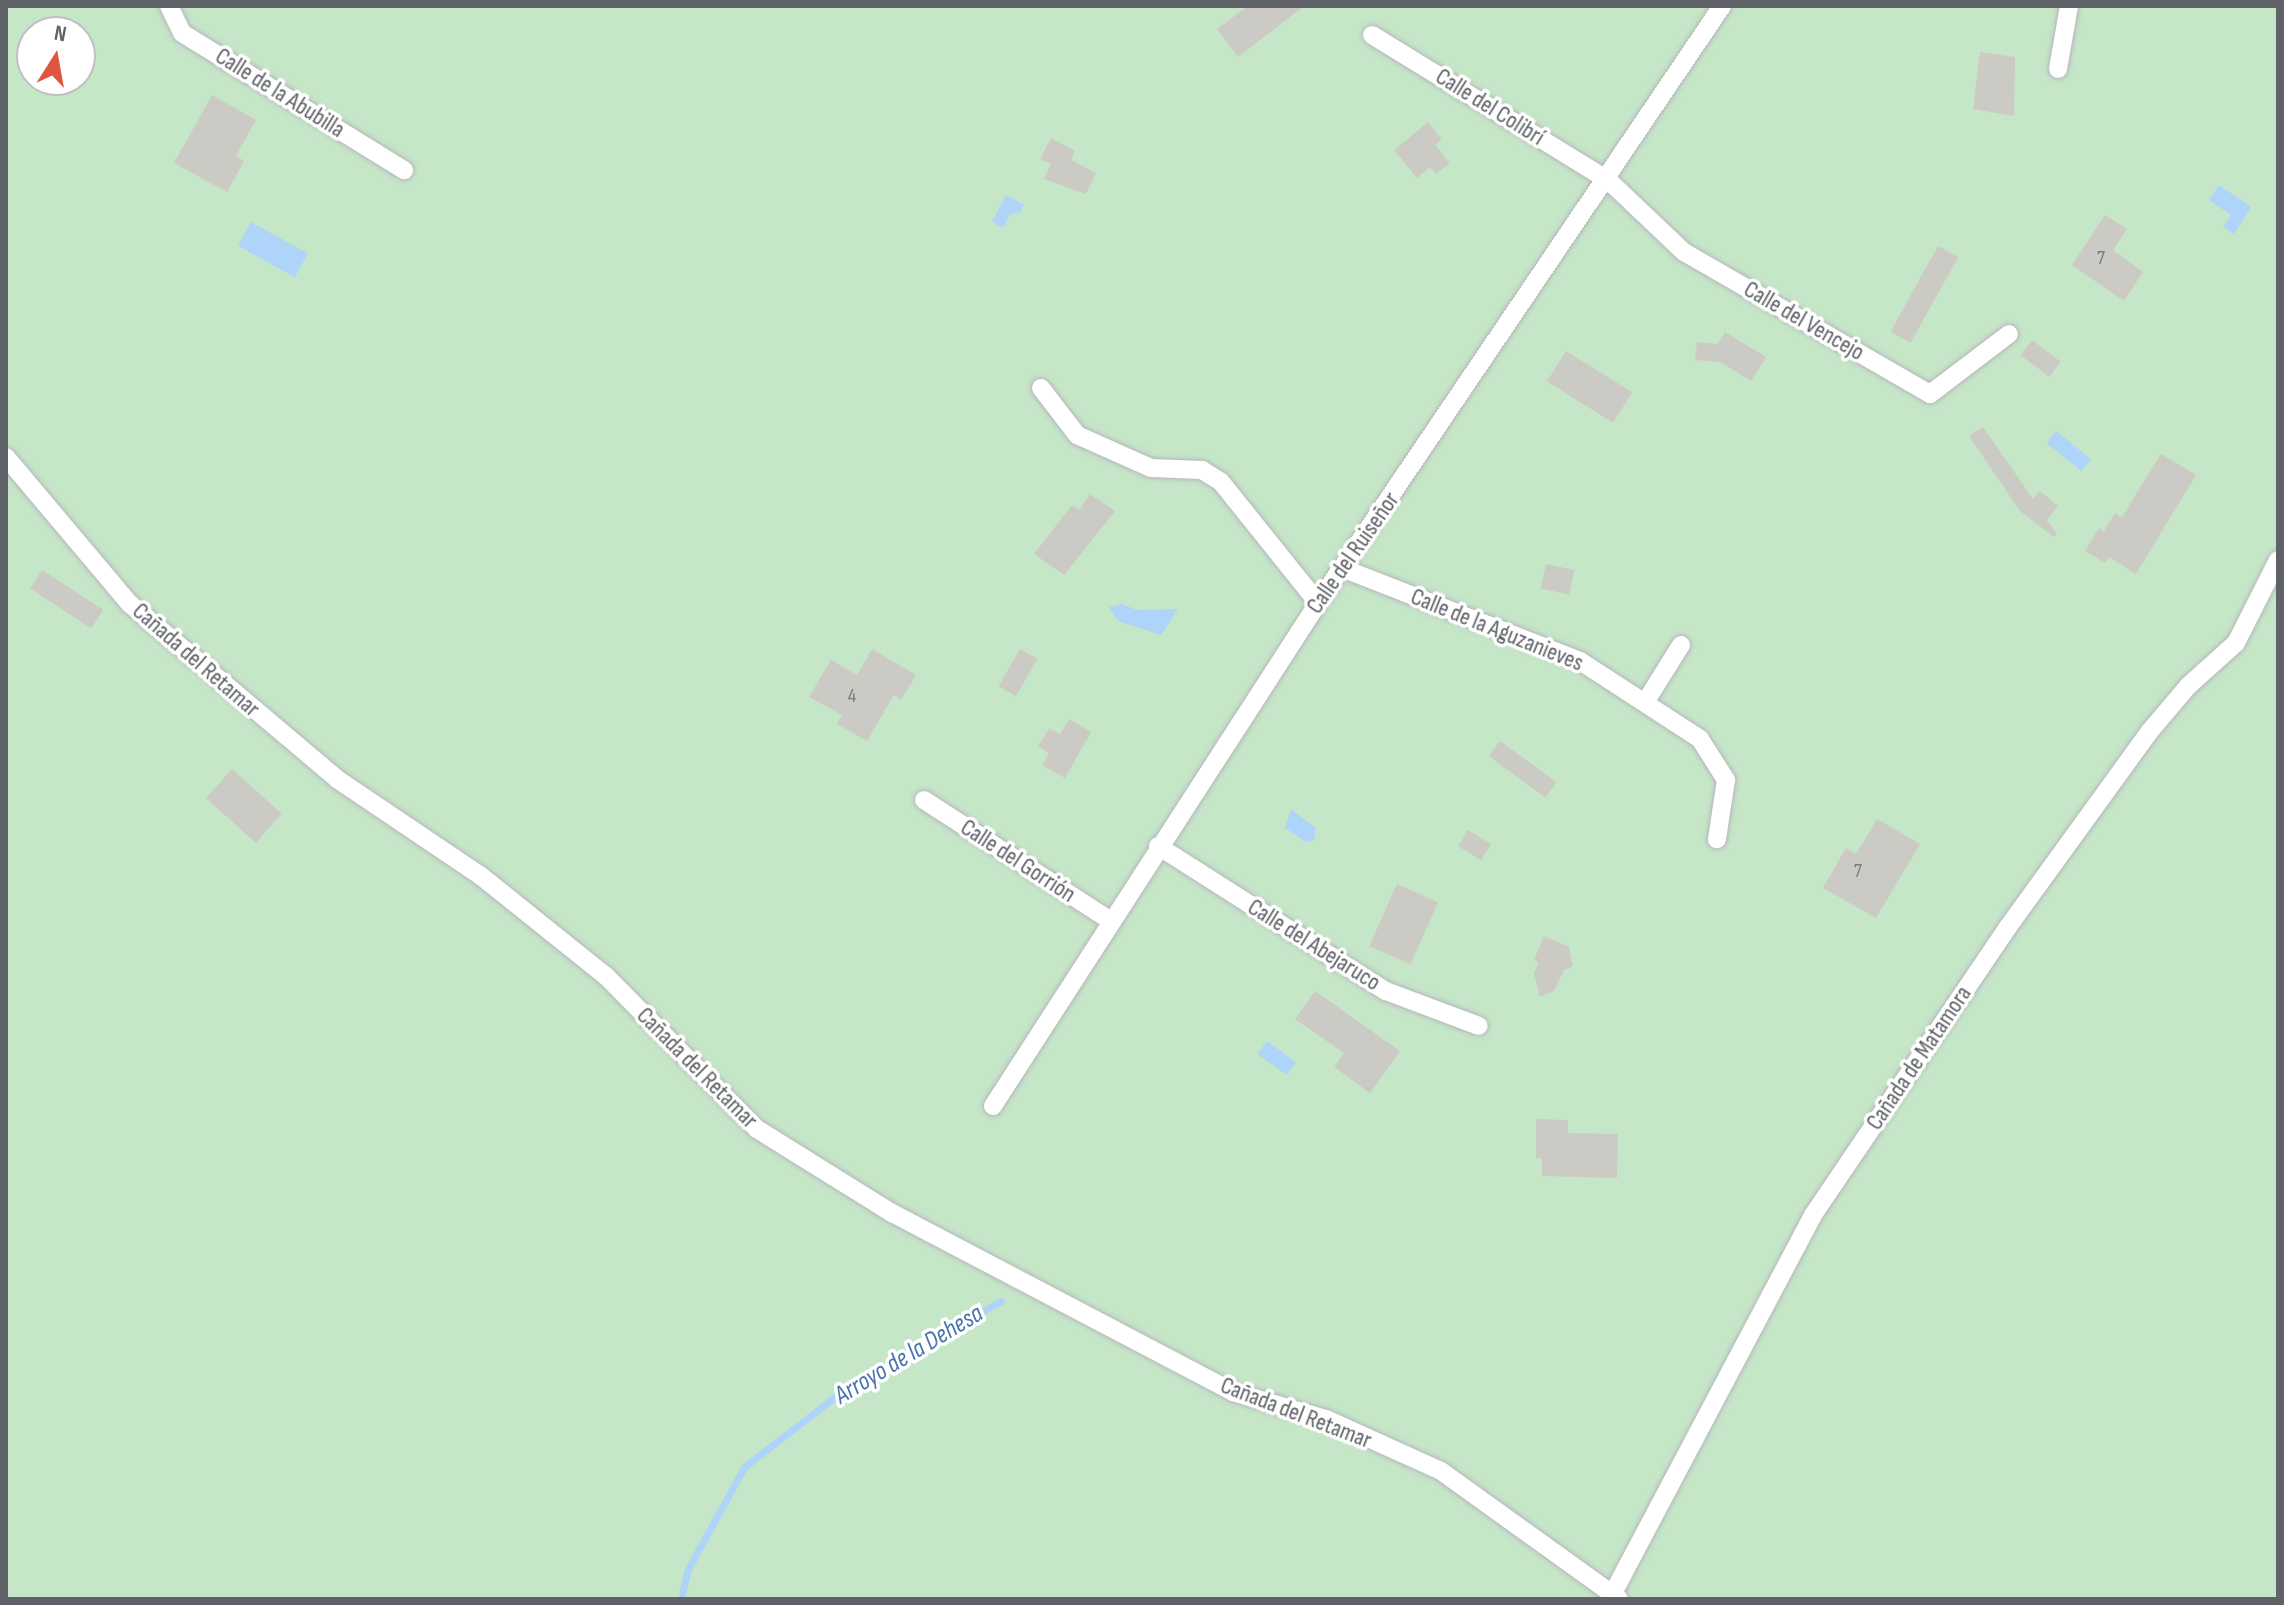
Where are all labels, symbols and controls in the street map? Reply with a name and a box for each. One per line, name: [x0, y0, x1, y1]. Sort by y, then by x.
north arrow: [16, 16, 96, 96]
text: N: [52, 20, 69, 48]
street label: Calle de la Abubilla: [210, 42, 350, 144]
street label: Calle del Colibrí: [1430, 62, 1550, 152]
house number: 7: [2097, 246, 2105, 270]
street label: Calle del Vencejo: [1739, 275, 1869, 367]
street label: Calle del Ruiseñor: [1301, 487, 1405, 619]
street label: Calle de la Aguzanieves: [1407, 582, 1587, 678]
street label: Cañada del Retamar: [126, 597, 266, 723]
house number: 4: [848, 684, 856, 708]
street label: Calle del Gorrión: [955, 813, 1081, 909]
house number: 7: [1854, 859, 1862, 883]
street label: Calle del Abejaruco: [1242, 893, 1386, 997]
street label: Cañada de Matamora: [1860, 980, 1978, 1136]
street label: Cañada del Retamar: [630, 1001, 764, 1135]
water label: Arroyo de la Dehesa: [829, 1298, 989, 1412]
street label: Cañada del Retamar: [1216, 1371, 1376, 1455]

